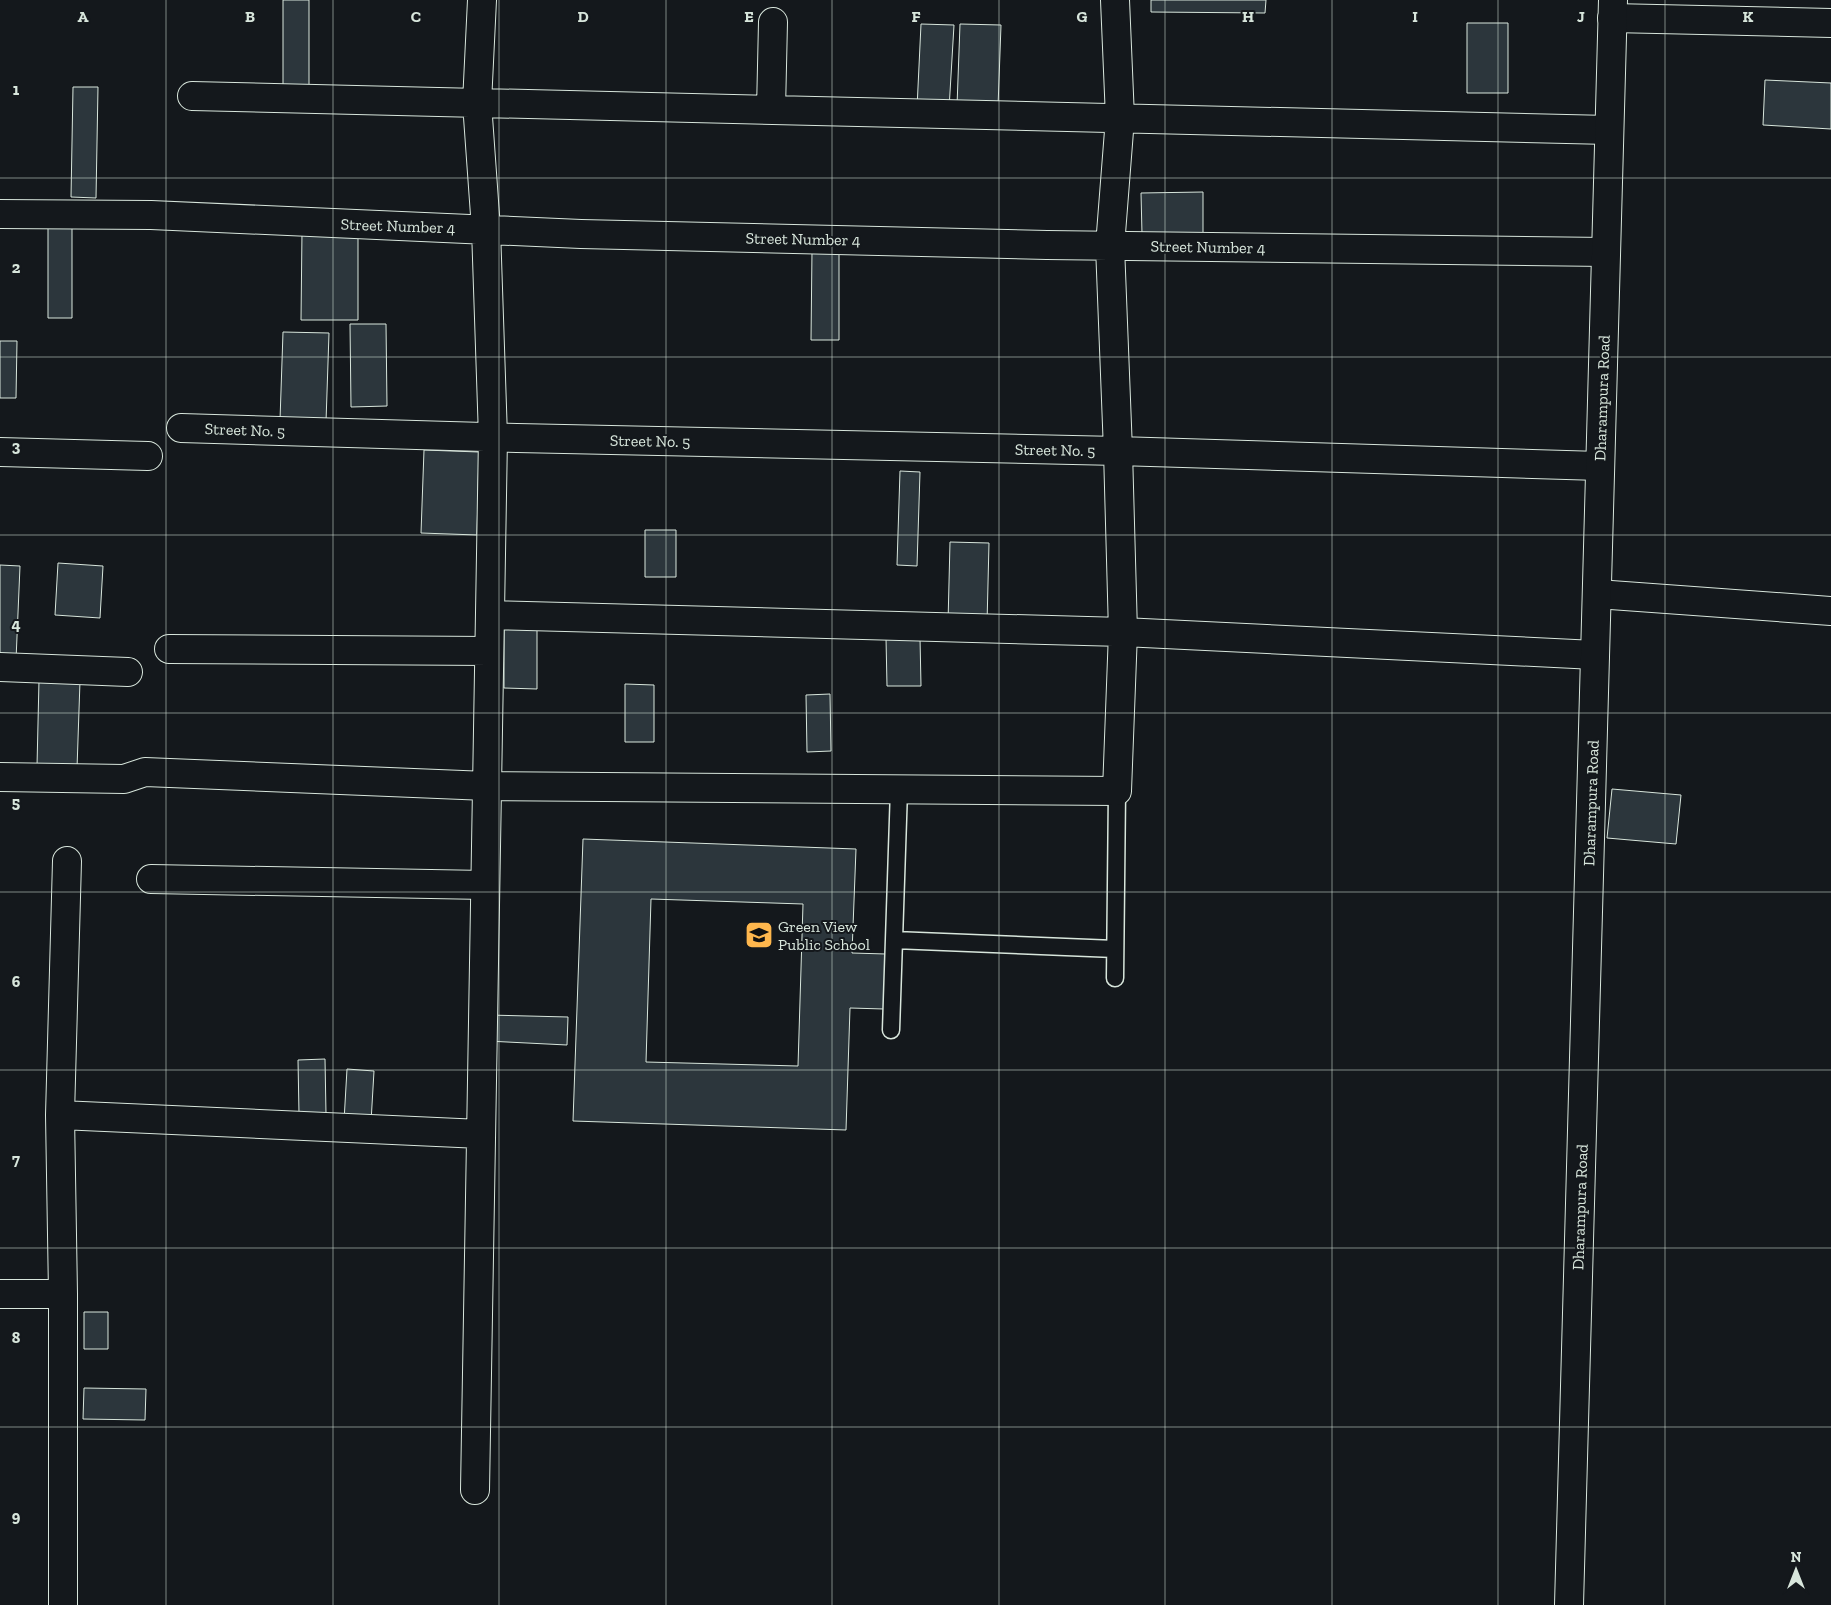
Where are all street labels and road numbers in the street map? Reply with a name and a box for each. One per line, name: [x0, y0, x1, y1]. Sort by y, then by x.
street label: Street Number 4: [340, 215, 456, 238]
street label: Street Number 4: [745, 228, 861, 250]
street label: Street Number 4: [1150, 236, 1266, 258]
street label: Dharampura Road: [1590, 334, 1614, 461]
street label: Street No. 5: [204, 419, 286, 441]
street label: Street No. 5: [610, 431, 690, 451]
street label: Street No. 5: [1015, 440, 1095, 460]
street label: Dharampura Road: [1579, 739, 1603, 866]
street label: Dharampura Road: [1568, 1143, 1592, 1270]

